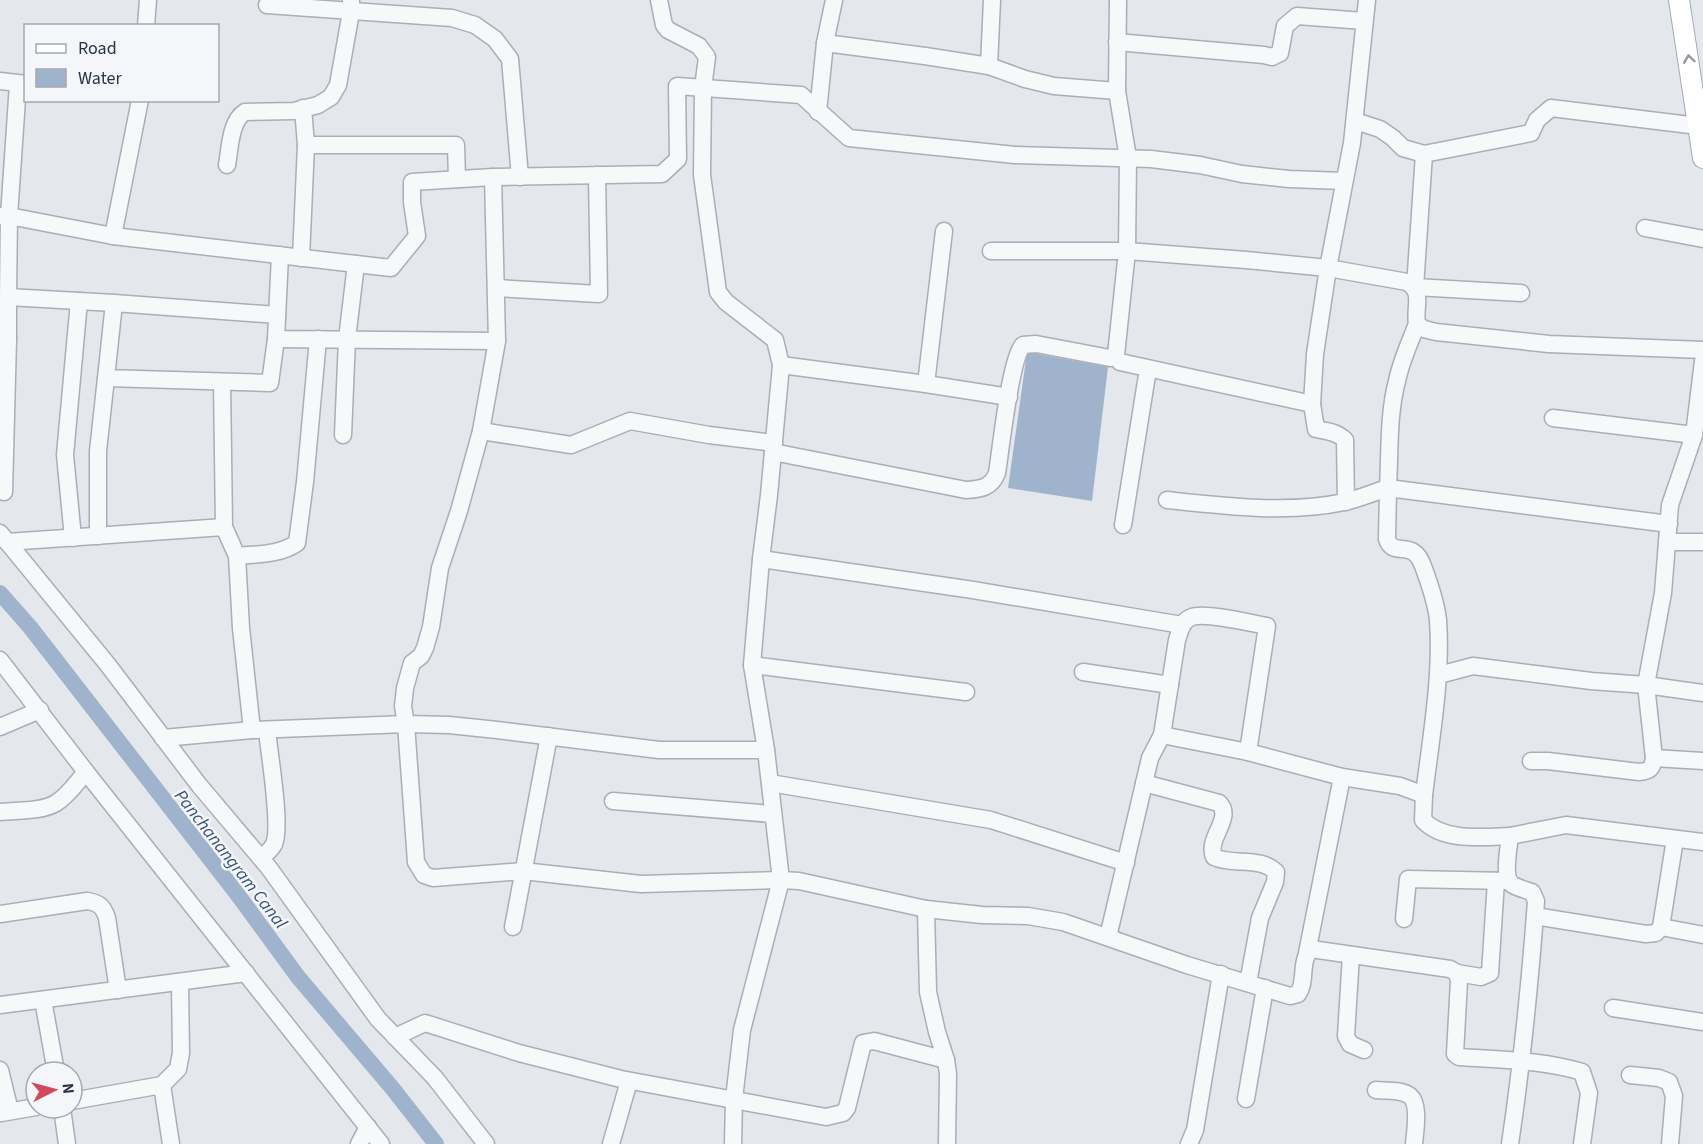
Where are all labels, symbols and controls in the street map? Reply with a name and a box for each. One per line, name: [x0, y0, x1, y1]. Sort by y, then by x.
legend: [24, 24, 219, 102]
text: Road: [78, 36, 117, 61]
one-way arrow: [1683, 54, 1695, 63]
text: Water: [78, 66, 122, 91]
water label: Panchanangram Canal: [168, 784, 293, 935]
north arrow: [24, 1060, 84, 1120]
text: N: [56, 1082, 79, 1095]

